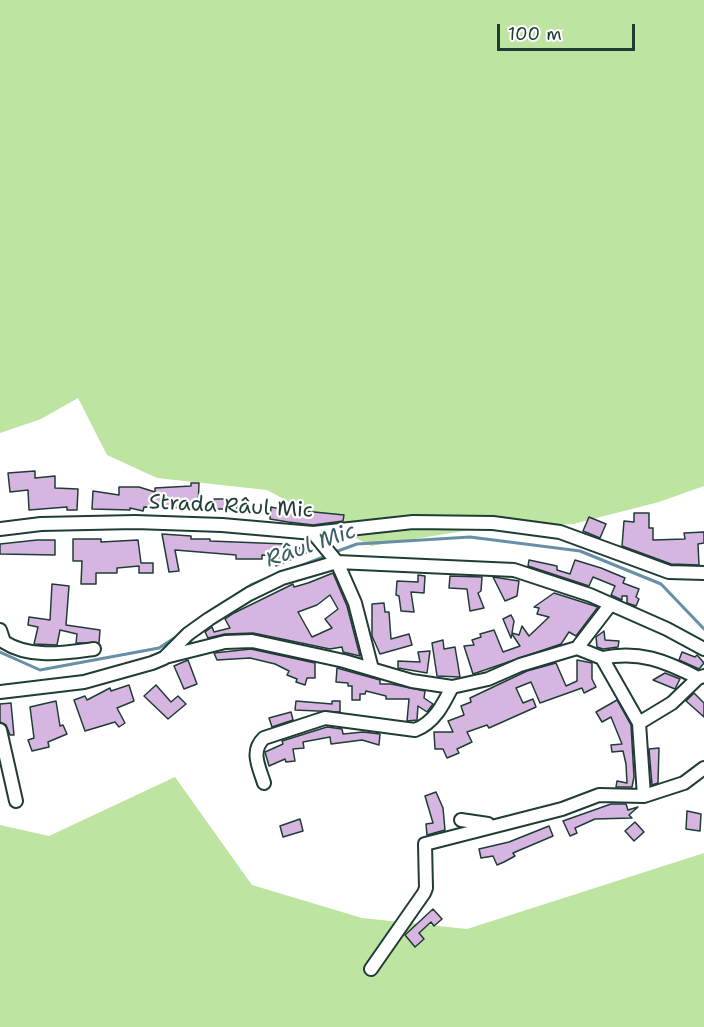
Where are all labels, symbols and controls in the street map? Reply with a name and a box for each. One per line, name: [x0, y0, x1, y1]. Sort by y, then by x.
scale bar: [500, 12, 638, 50]
text: 100 m: [508, 22, 562, 46]
street label: Strada Râul Mic: [148, 490, 314, 524]
water label: Râul Mic: [262, 518, 360, 574]

